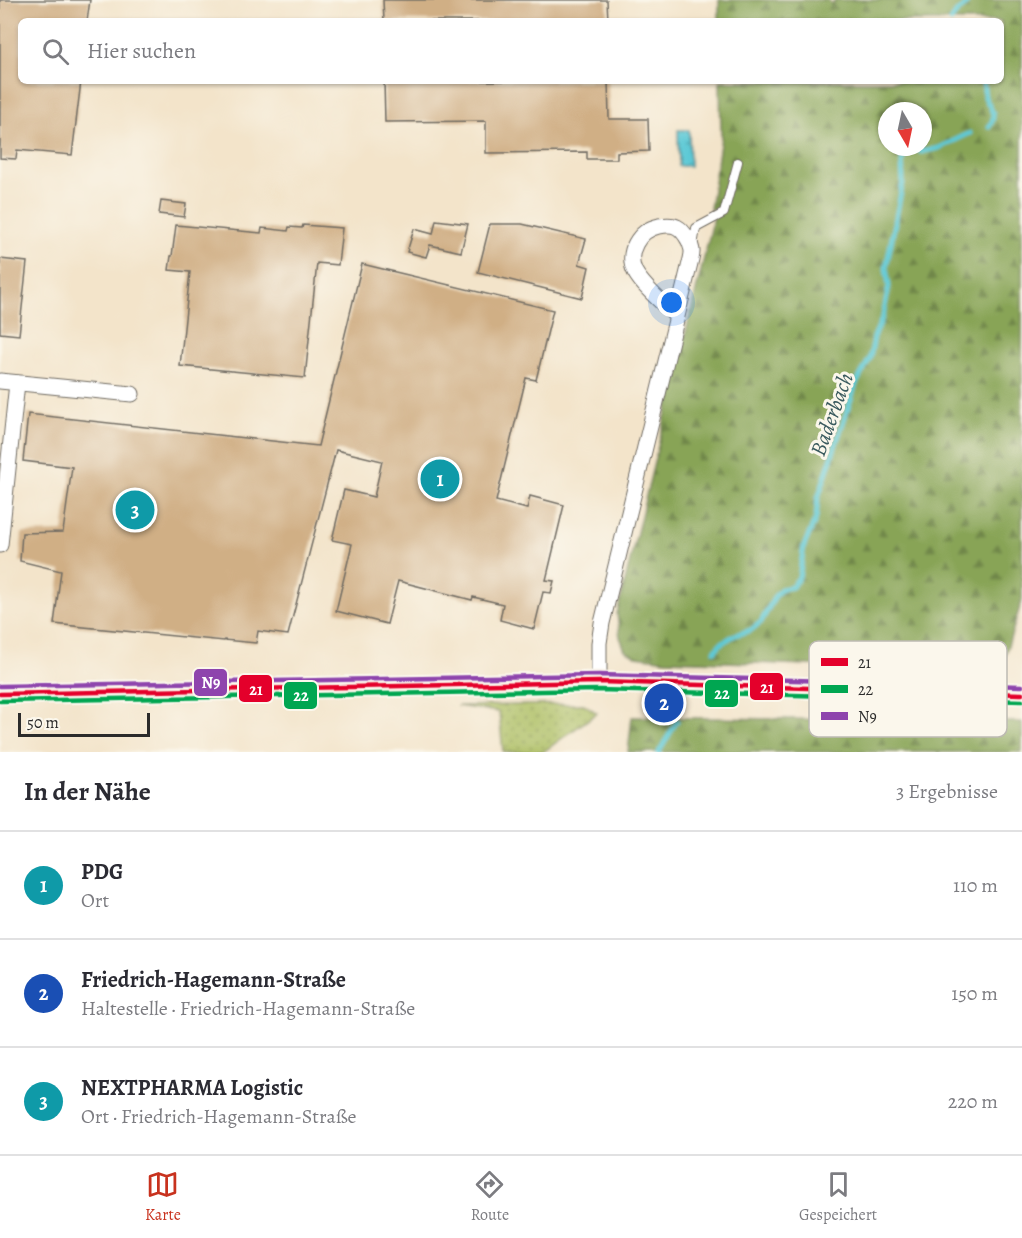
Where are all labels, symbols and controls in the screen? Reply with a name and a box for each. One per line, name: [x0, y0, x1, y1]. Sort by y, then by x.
search box: [18, 18, 1004, 84]
icon: search: [39, 35, 72, 68]
text: Hier suchen: [87, 36, 196, 66]
north arrow: [878, 102, 932, 156]
your location: [657, 288, 686, 317]
water label: Baderbach: [803, 369, 861, 460]
pin: 1: [420, 456, 460, 502]
pin: 3: [116, 488, 154, 532]
legend: [809, 641, 1007, 737]
text: 21: [858, 652, 872, 674]
line badge: N9: [193, 668, 228, 697]
text: N9: [201, 672, 221, 694]
line badge: 21: [749, 672, 784, 701]
line badge: 21: [238, 674, 273, 703]
text: 21: [760, 677, 774, 699]
text: 21: [249, 679, 263, 701]
line badge: 22: [704, 679, 739, 708]
text: 22: [858, 679, 874, 701]
pin: 2: [644, 680, 684, 726]
line badge: 22: [283, 681, 318, 710]
text: 22: [714, 683, 730, 705]
text: 22: [293, 685, 309, 707]
text: N9: [858, 706, 877, 728]
scale bar: [18, 710, 150, 738]
text: 50 m: [27, 712, 59, 734]
text: In der Nähe: [24, 774, 151, 809]
text: 3 Ergebnisse: [896, 778, 998, 805]
text: PDG: [81, 857, 123, 887]
text: 1: [40, 872, 47, 899]
text: 110 m: [953, 872, 998, 899]
text: Ort: [81, 887, 109, 914]
text: Friedrich-Hagemann-Straße: [81, 965, 346, 995]
text: 2: [39, 980, 48, 1007]
text: 150 m: [951, 980, 998, 1007]
text: Haltestelle · Friedrich-Hagemann-Straße: [81, 995, 415, 1022]
text: NEXTPHARMA Logistic: [81, 1073, 303, 1103]
text: 3: [39, 1088, 48, 1115]
text: 220 m: [948, 1088, 998, 1115]
text: Ort · Friedrich-Hagemann-Straße: [81, 1103, 357, 1130]
tab: Karte: [145, 1168, 181, 1226]
tab: Route: [471, 1168, 509, 1226]
tab: Gespeichert: [799, 1168, 877, 1226]

